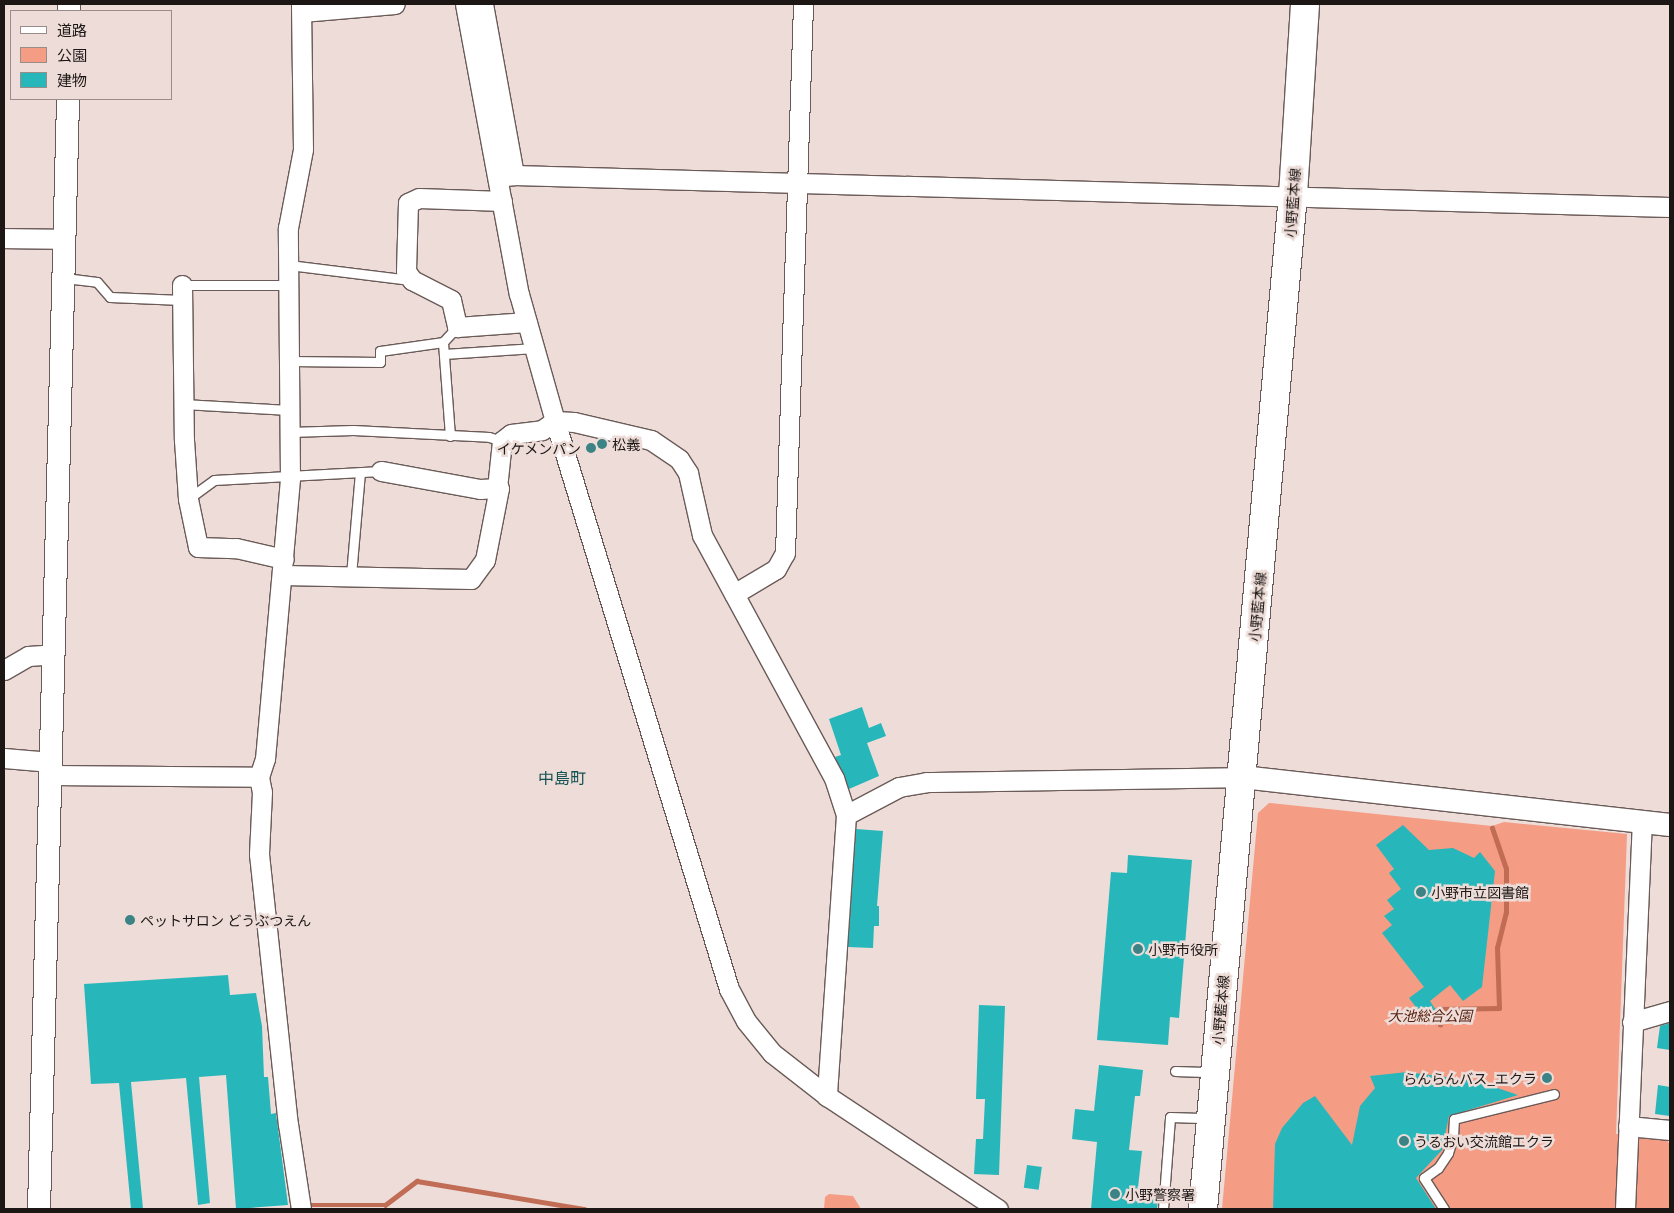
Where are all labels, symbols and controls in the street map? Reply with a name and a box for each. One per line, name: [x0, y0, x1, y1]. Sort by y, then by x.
legend: [10, 10, 172, 100]
text: 道路: [57, 19, 87, 40]
text: 公園: [57, 44, 87, 65]
text: 建物: [57, 69, 87, 90]
street label: 小野藍本線: [1281, 167, 1303, 239]
place label: 松義: [612, 436, 640, 452]
marker: 松義: [596, 438, 608, 450]
place label: イケメンパン: [497, 440, 581, 456]
marker: イケメンパン: [585, 442, 597, 454]
street label: 小野藍本線: [1246, 571, 1268, 643]
district label: 中島町: [538, 767, 586, 787]
place label: 小野市立図書館: [1431, 884, 1529, 900]
marker: 小野市立図書館: [1415, 886, 1427, 898]
place label: ペットサロン どうぶつえん: [140, 912, 311, 928]
marker: ペットサロン どうぶつえん: [124, 914, 136, 926]
place label: 小野市役所: [1148, 941, 1218, 957]
marker: 小野市役所: [1132, 943, 1144, 955]
street label: 小野藍本線: [1209, 974, 1231, 1046]
park label: 大池総合公園: [1388, 1007, 1472, 1023]
place label: らんらんバス_エクラ: [1403, 1070, 1537, 1086]
marker: らんらんバス_エクラ: [1541, 1072, 1553, 1084]
place label: うるおい交流館エクラ: [1414, 1133, 1554, 1149]
marker: うるおい交流館エクラ: [1398, 1135, 1410, 1147]
place label: 小野警察署: [1125, 1186, 1195, 1202]
marker: 小野警察署: [1109, 1188, 1121, 1200]

